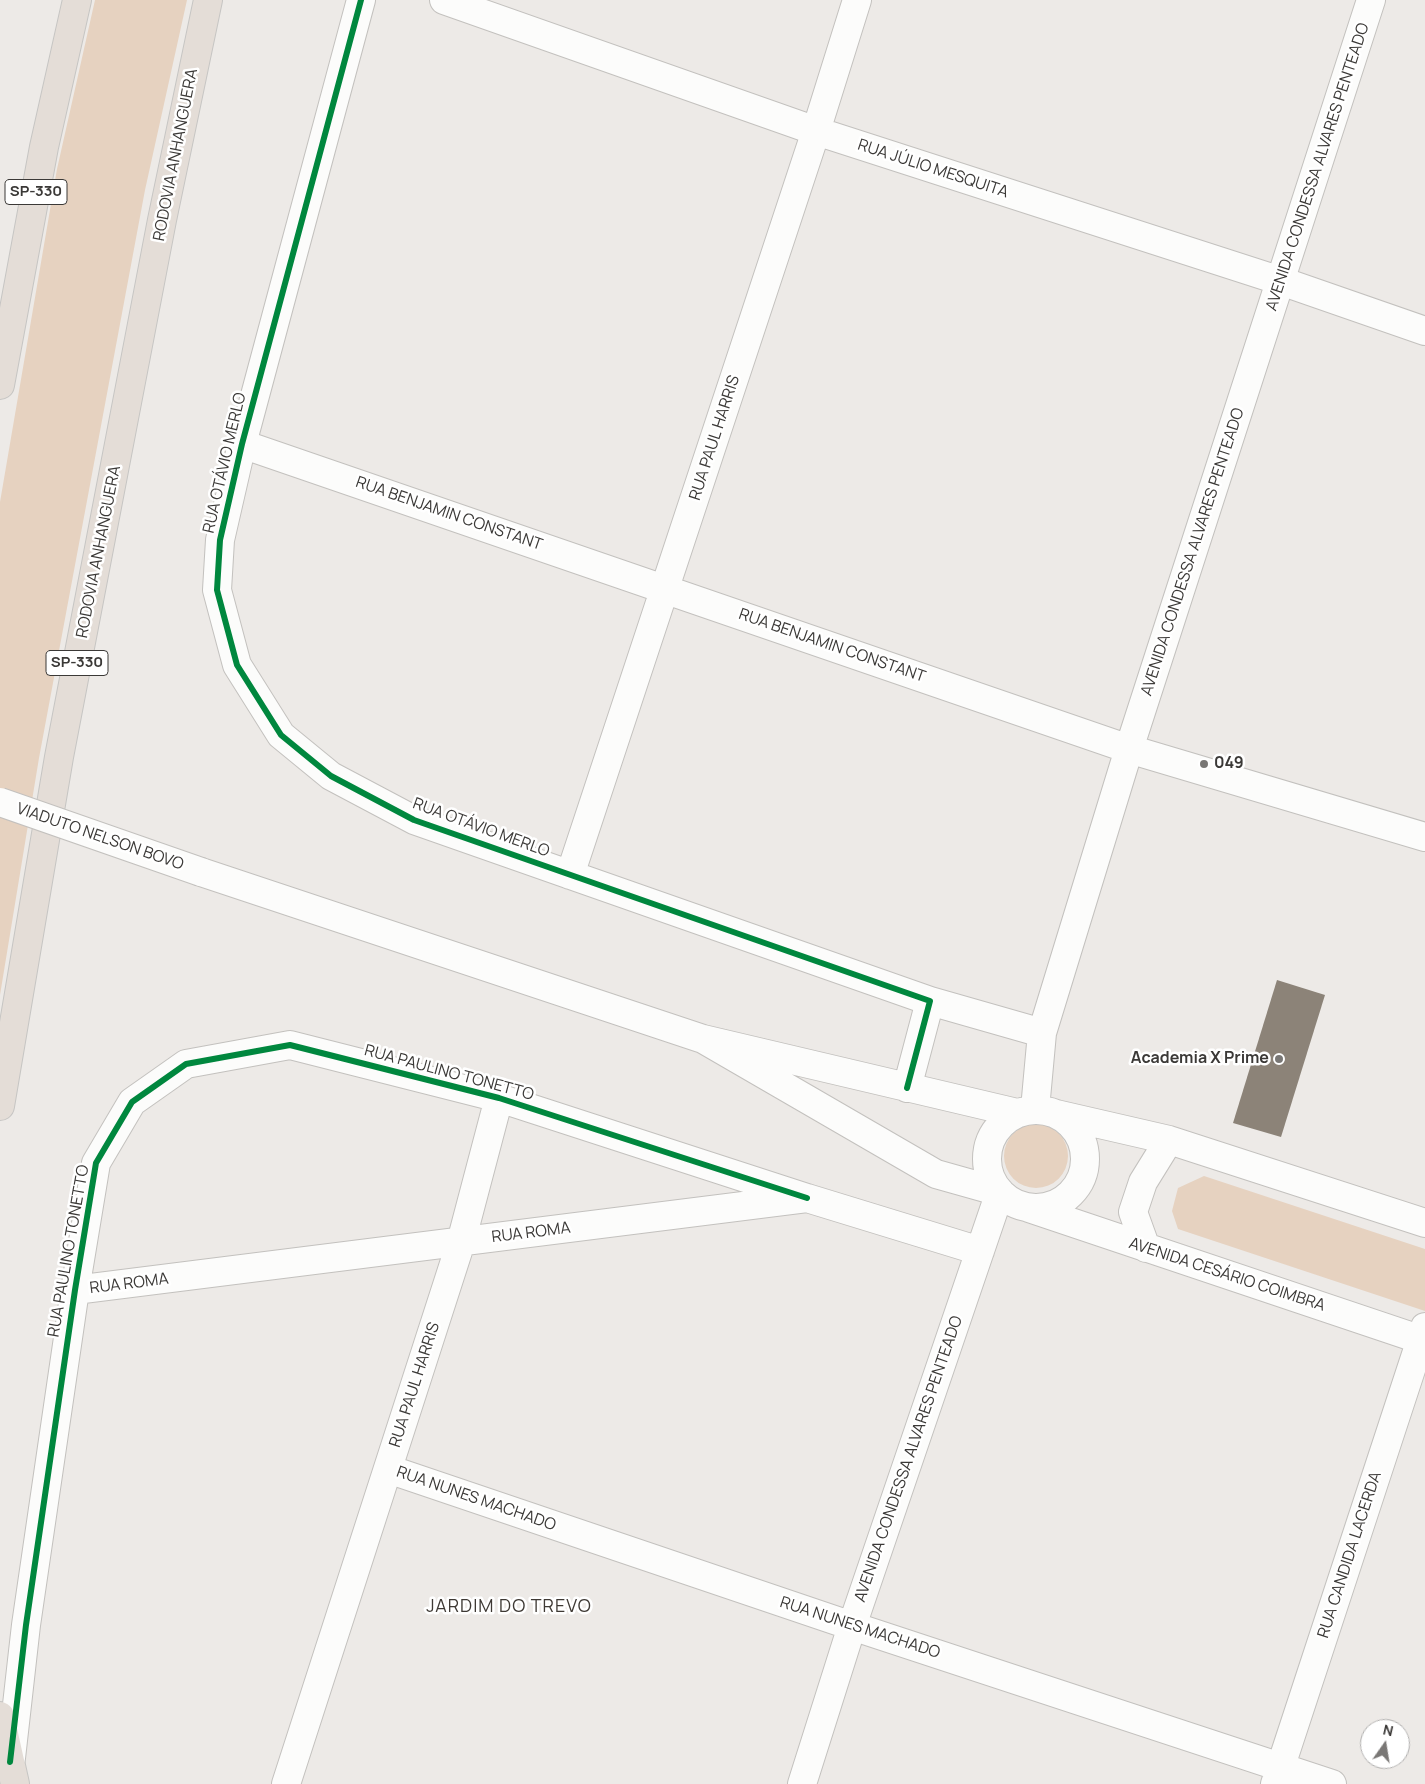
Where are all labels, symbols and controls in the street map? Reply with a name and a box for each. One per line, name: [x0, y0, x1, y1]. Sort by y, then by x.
street label: AVENIDA CONDESSA ALVARES PENTEADO: [1262, 21, 1374, 313]
street label: RODOVIA ANHANGUERA: [150, 67, 202, 243]
street label: RUA JÚLIO MESQUITA: [855, 136, 1011, 202]
road number: SP-330: [5, 180, 67, 204]
street label: RUA PAUL HARRIS: [686, 373, 744, 503]
street label: RUA OTÁVIO MERLO: [199, 391, 251, 535]
street label: AVENIDA CONDESSA ALVARES PENTEADO: [1137, 406, 1249, 698]
street label: RODOVIA ANHANGUERA: [73, 464, 125, 640]
street label: RUA BENJAMIN CONSTANT: [353, 473, 545, 555]
street label: RUA BENJAMIN CONSTANT: [736, 605, 928, 687]
road number: SP-330: [46, 650, 108, 676]
place label: 049: [1214, 754, 1244, 774]
marker: 049: [1198, 758, 1210, 770]
street label: RUA OTÁVIO MERLO: [410, 794, 552, 862]
street label: VIADUTO NELSON BOVO: [14, 799, 186, 875]
street label: RUA PAULINO TONETTO: [362, 1041, 536, 1105]
place label: Academia X Prime: [1131, 1049, 1269, 1069]
marker: Academia X Prime: [1273, 1053, 1285, 1065]
street label: RUA PAULINO TONETTO: [44, 1163, 94, 1339]
street label: RUA ROMA: [490, 1219, 572, 1247]
street label: AVENIDA CESÁRIO COIMBRA: [1126, 1234, 1328, 1316]
street label: RUA ROMA: [88, 1270, 170, 1298]
street label: AVENIDA CONDESSA ALVARES PENTEADO: [851, 1313, 967, 1605]
street label: RUA PAUL HARRIS: [386, 1320, 444, 1450]
street label: RUA NUNES MACHADO: [394, 1463, 558, 1535]
street label: RUA CANDIDA LACERDA: [1314, 1469, 1386, 1641]
street label: RUA NUNES MACHADO: [778, 1593, 942, 1663]
district label: JARDIM DO TREVO: [424, 1596, 594, 1618]
north arrow: [1360, 1719, 1410, 1769]
text: N: [1381, 1719, 1395, 1740]

